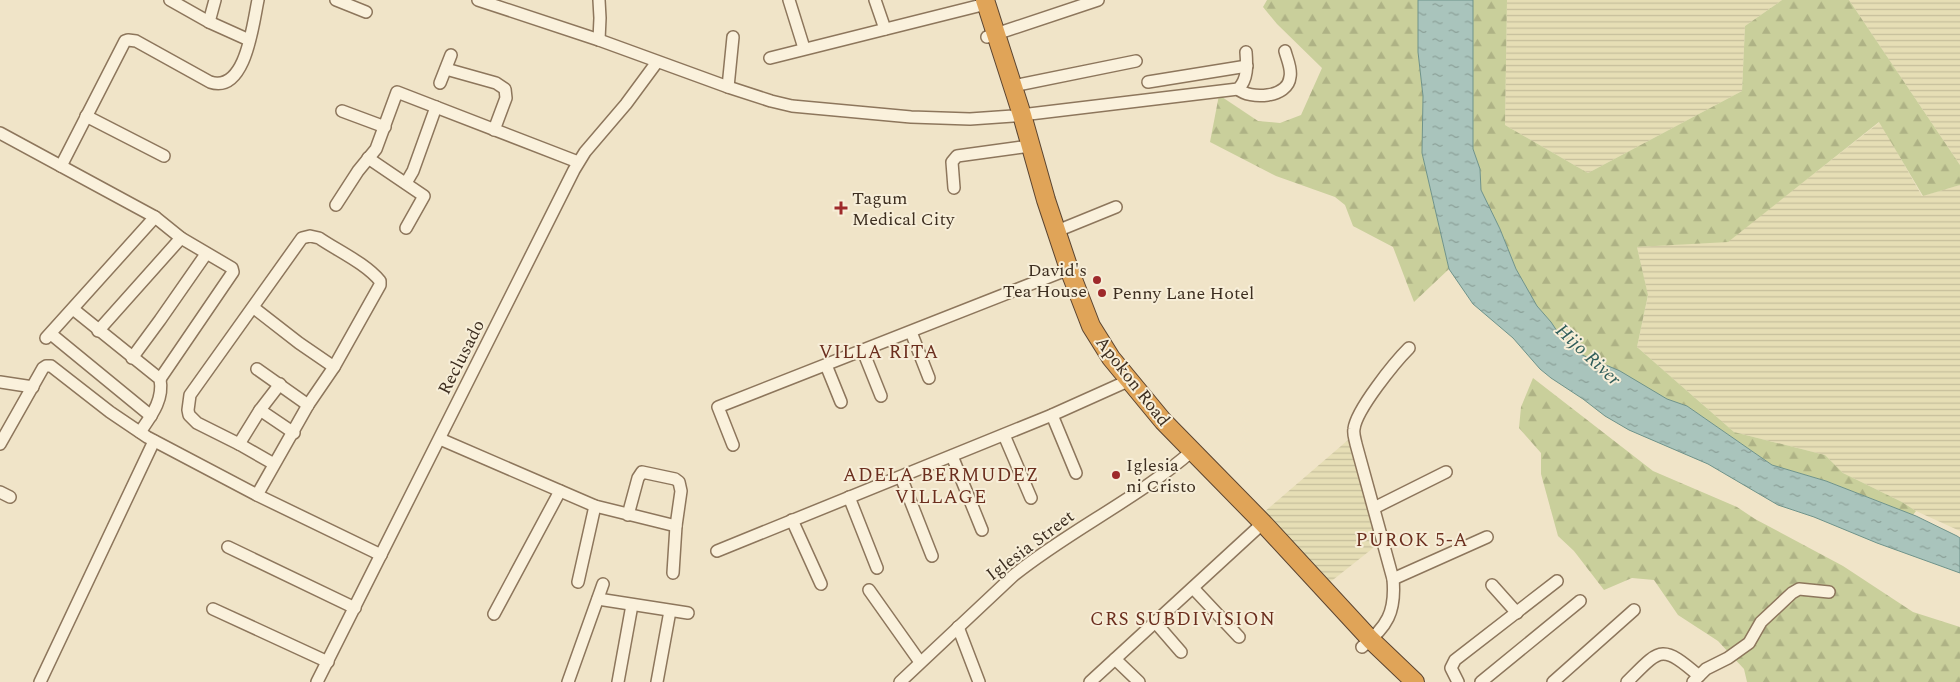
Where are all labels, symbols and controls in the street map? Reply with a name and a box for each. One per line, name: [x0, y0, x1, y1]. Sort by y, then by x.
place label: Tagum Medical City: [852, 185, 956, 233]
marker: Tagum Medical City: [834, 201, 848, 215]
place label: David's Tea House: [1003, 257, 1087, 305]
marker: David's Tea House: [1091, 274, 1103, 286]
place label: Penny Lane Hotel: [1112, 280, 1254, 307]
marker: Penny Lane Hotel: [1096, 287, 1108, 299]
street label: Reclusado: [431, 315, 492, 399]
water label: Hijo River: [1549, 317, 1628, 393]
street label: Apokon Road: [1089, 330, 1177, 432]
district label: VILLA RITA: [819, 338, 939, 367]
place label: Iglesia ni Cristo: [1126, 452, 1196, 500]
district label: ADELA BERMUDEZ VILLAGE: [843, 461, 1039, 512]
marker: Iglesia ni Cristo: [1110, 469, 1122, 481]
street label: Iglesia Street: [980, 503, 1080, 588]
district label: PUROK 5-A: [1356, 526, 1468, 555]
district label: CRS SUBDIVISION: [1090, 605, 1276, 634]

